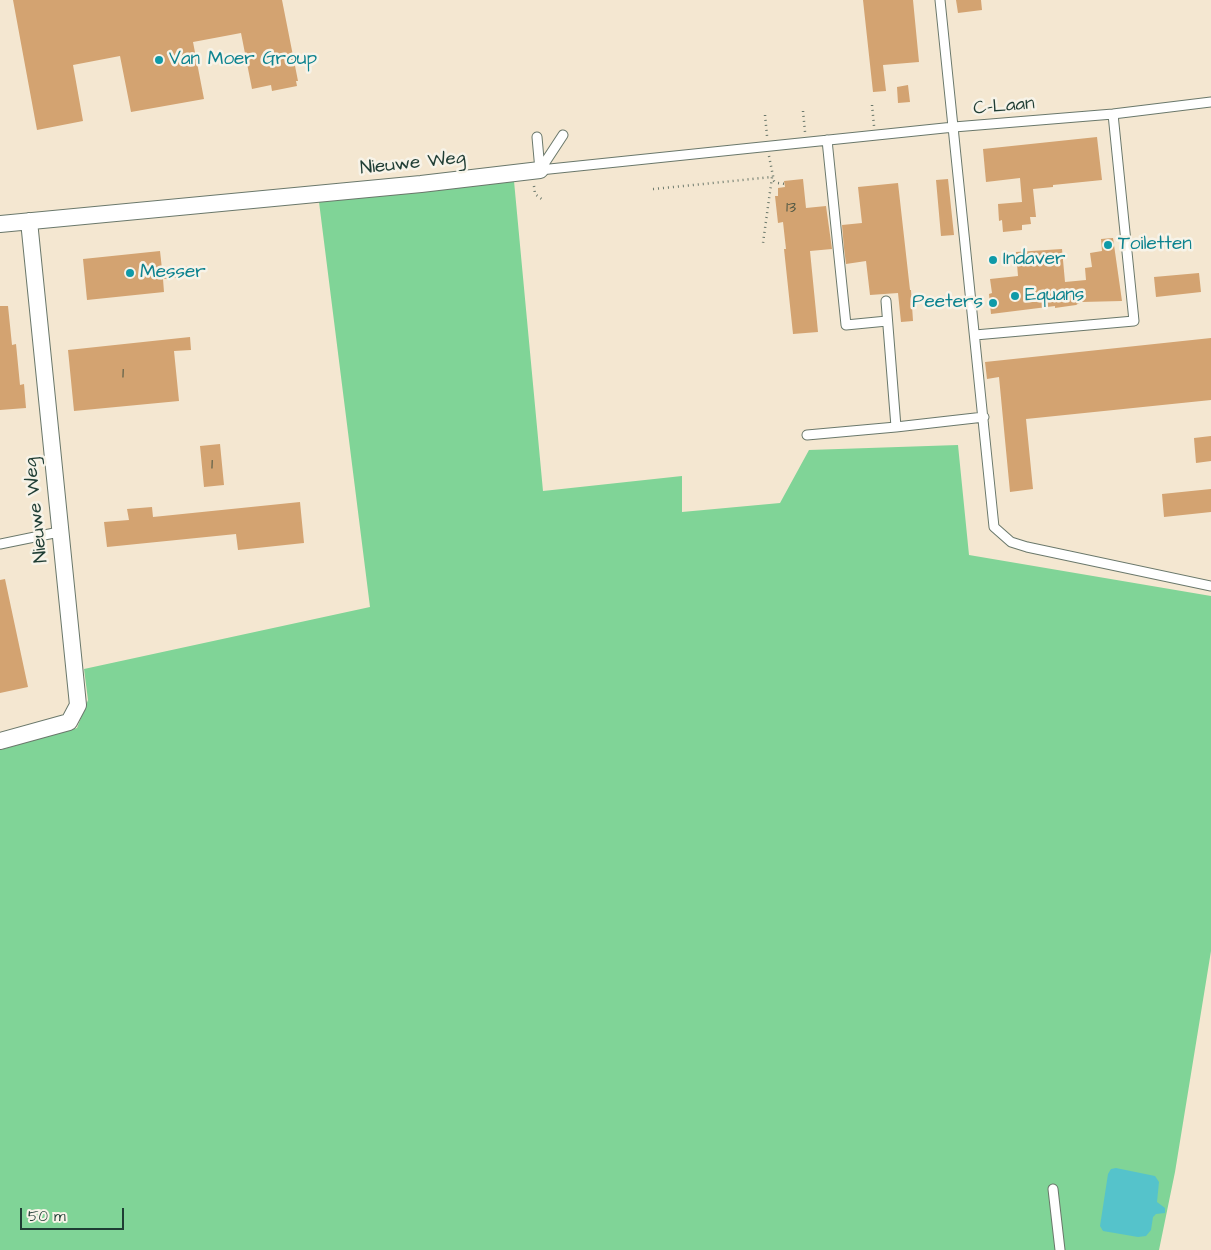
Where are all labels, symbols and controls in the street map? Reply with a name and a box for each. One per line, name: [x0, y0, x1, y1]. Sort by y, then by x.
place label: Van Moer Group: [169, 49, 317, 71]
marker: Van Moer Group: [153, 54, 165, 66]
street label: C-Laan: [972, 93, 1036, 121]
street label: Nieuwe Weg: [359, 147, 467, 181]
house number: 13: [786, 199, 796, 219]
place label: Toiletten: [1118, 234, 1192, 256]
marker: Toiletten: [1102, 239, 1114, 251]
place label: Indaver: [1003, 249, 1065, 271]
marker: Indaver: [987, 254, 999, 266]
place label: Messer: [140, 262, 206, 284]
marker: Messer: [124, 267, 136, 279]
place label: Equans: [1025, 285, 1084, 307]
marker: Equans: [1009, 290, 1021, 302]
place label: Peeters: [912, 292, 983, 314]
marker: Peeters: [987, 297, 999, 309]
house number: 1: [122, 365, 124, 385]
street label: Nieuwe Weg: [20, 456, 54, 564]
house number: 1: [211, 456, 213, 476]
scale bar: [22, 1198, 126, 1230]
text: 50 m: [28, 1206, 66, 1227]

